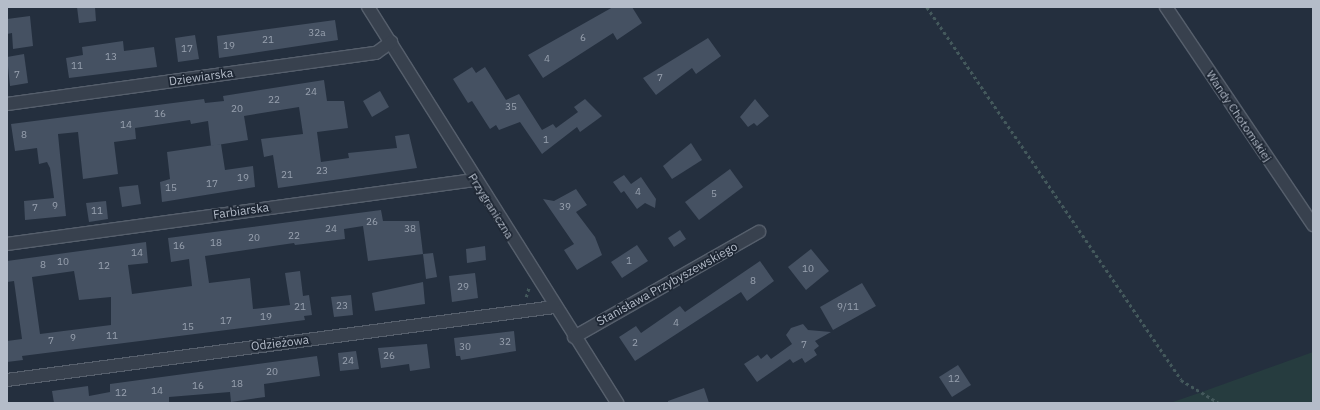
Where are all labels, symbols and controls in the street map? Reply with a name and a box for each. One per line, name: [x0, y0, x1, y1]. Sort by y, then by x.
house number: 32a: [308, 27, 326, 39]
house number: 6: [580, 32, 586, 44]
house number: 21: [262, 34, 274, 46]
house number: 19: [223, 40, 235, 52]
house number: 17: [181, 43, 193, 55]
house number: 13: [105, 51, 117, 63]
house number: 4: [544, 53, 550, 65]
house number: 11: [71, 60, 83, 72]
street label: Dziewiarska: [168, 65, 234, 89]
street label: Wandy Chotomskiej: [1203, 68, 1275, 164]
house number: 7: [14, 69, 20, 81]
house number: 7: [657, 72, 663, 84]
house number: 24: [305, 86, 317, 98]
house number: 22: [268, 94, 280, 106]
house number: 35: [505, 101, 517, 113]
house number: 20: [231, 103, 243, 115]
house number: 16: [154, 108, 166, 120]
house number: 14: [120, 119, 132, 131]
house number: 8: [21, 129, 27, 141]
house number: 1: [543, 134, 549, 146]
house number: 23: [316, 165, 328, 177]
house number: 21: [281, 169, 293, 181]
street label: Przygraniczna: [465, 171, 517, 241]
house number: 19: [237, 172, 249, 184]
house number: 17: [206, 178, 218, 190]
house number: 15: [165, 182, 177, 194]
house number: 4: [635, 186, 641, 198]
house number: 5: [711, 188, 717, 200]
house number: 9: [52, 200, 58, 212]
street label: Farbiarska: [212, 200, 270, 222]
house number: 39: [559, 201, 571, 213]
house number: 7: [32, 202, 38, 214]
house number: 11: [91, 205, 103, 217]
house number: 26: [366, 216, 378, 228]
house number: 24: [325, 223, 337, 235]
house number: 38: [404, 223, 416, 235]
house number: 22: [288, 230, 300, 242]
house number: 20: [248, 232, 260, 244]
house number: 18: [210, 237, 222, 249]
street label: Stanisława Przybyszewskiego: [594, 239, 740, 329]
house number: 16: [173, 240, 185, 252]
house number: 14: [131, 247, 143, 259]
house number: 1: [626, 255, 632, 267]
house number: 10: [57, 256, 69, 268]
house number: 8: [40, 259, 46, 271]
house number: 12: [98, 260, 110, 272]
house number: 10: [802, 263, 814, 275]
house number: 8: [750, 275, 756, 287]
house number: 29: [457, 281, 469, 293]
house number: 23: [336, 300, 348, 312]
house number: 21: [294, 301, 306, 313]
house number: 9/11: [837, 301, 859, 313]
house number: 19: [260, 311, 272, 323]
house number: 17: [220, 315, 232, 327]
house number: 4: [673, 317, 679, 329]
house number: 15: [182, 321, 194, 333]
house number: 11: [106, 330, 118, 342]
house number: 9: [70, 332, 76, 344]
street label: Odzieżowa: [250, 332, 310, 354]
house number: 7: [48, 335, 54, 347]
house number: 32: [499, 336, 511, 348]
house number: 2: [632, 337, 638, 349]
house number: 7: [801, 339, 807, 351]
house number: 30: [459, 341, 471, 353]
house number: 26: [383, 350, 395, 362]
house number: 24: [342, 355, 354, 367]
house number: 20: [266, 366, 278, 378]
house number: 12: [948, 373, 960, 385]
house number: 18: [231, 378, 243, 390]
house number: 16: [192, 380, 204, 392]
house number: 14: [151, 385, 163, 397]
house number: 12: [115, 387, 127, 399]

